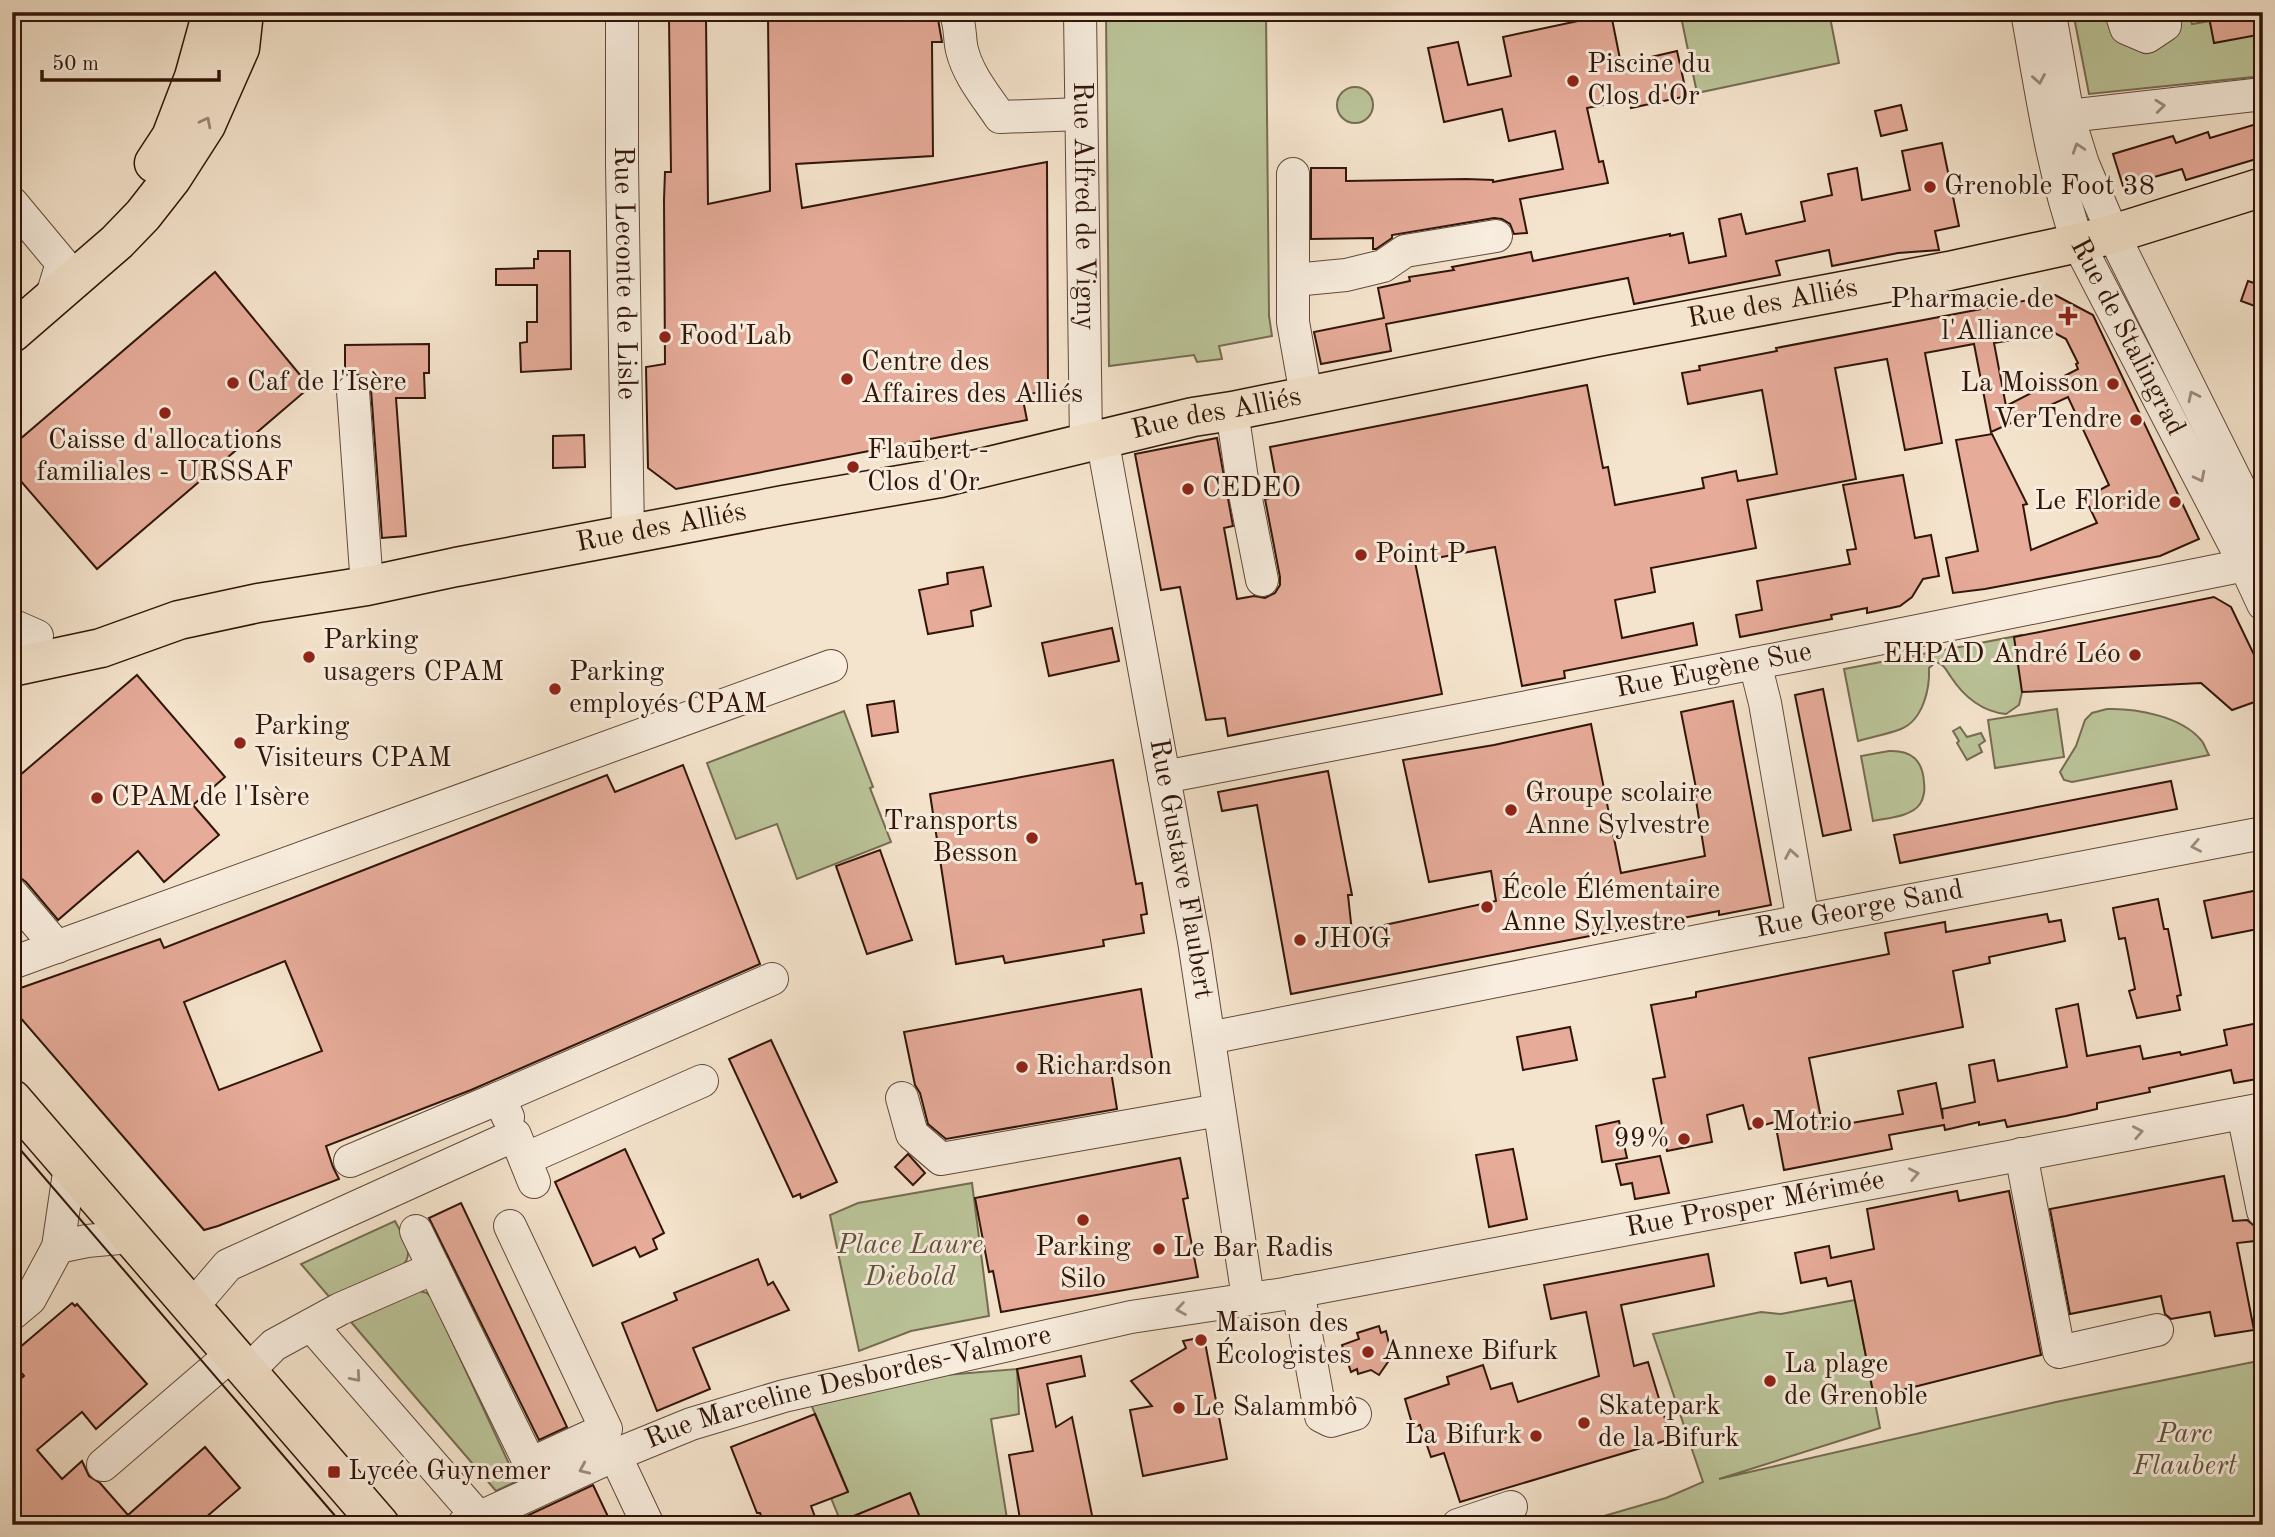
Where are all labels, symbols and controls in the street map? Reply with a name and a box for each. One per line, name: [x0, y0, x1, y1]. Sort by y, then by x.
scale bar: [42, 38, 219, 82]
place label: Piscine du Clos d'Or: [1587, 51, 1711, 111]
text: 50 m: [52, 54, 99, 75]
marker: Piscine du Clos d'Or: [1565, 73, 1581, 89]
one-way arrow: [2031, 73, 2046, 85]
street label: Rue Alfred de Vigny: [1067, 81, 1098, 331]
one-way arrow: [2154, 98, 2166, 113]
one-way arrow: [198, 117, 211, 129]
one-way arrow: [2072, 143, 2087, 155]
street label: Rue Leconte de Lisle: [608, 146, 640, 400]
place label: Grenoble Foot 38: [1944, 173, 2155, 201]
marker: Grenoble Foot 38: [1922, 179, 1938, 195]
street label: Rue de Stalingrad: [2064, 234, 2189, 440]
street label: Rue des Alliés: [1685, 274, 1860, 334]
place label: Pharmacie de l'Alliance: [1890, 286, 2054, 346]
marker: Pharmacie de l'Alliance: [2060, 308, 2076, 324]
place label: Food'Lab: [679, 323, 792, 351]
marker: Food'Lab: [657, 329, 673, 345]
place label: Centre des Affaires des Alliés: [861, 349, 1083, 409]
place label: Caf de l'Isère: [247, 369, 407, 397]
place label: La Moisson: [1960, 370, 2099, 398]
marker: Centre des Affaires des Alliés: [839, 371, 855, 387]
marker: Caf de l'Isère: [225, 375, 241, 391]
marker: La Moisson: [2105, 376, 2121, 392]
street label: Rue des Alliés: [1129, 383, 1304, 445]
one-way arrow: [2187, 391, 2201, 403]
marker: Caisse d'allocations familiales - URSSAF: [157, 405, 173, 421]
place label: VerTendre: [1994, 406, 2122, 434]
marker: VerTendre: [2128, 412, 2144, 428]
place label: Caisse d'allocations familiales - URSSAF: [37, 427, 293, 487]
place label: Flaubert - Clos d'Or: [867, 437, 989, 497]
marker: Flaubert - Clos d'Or: [845, 459, 861, 475]
one-way arrow: [2192, 470, 2205, 483]
place label: CEDEO: [1202, 475, 1301, 503]
marker: CEDEO: [1180, 481, 1196, 497]
place label: Le Floride: [2035, 488, 2161, 516]
marker: Le Floride: [2167, 494, 2183, 510]
street label: Rue des Alliés: [574, 498, 749, 558]
place label: Point P: [1375, 541, 1466, 569]
marker: Point P: [1353, 547, 1369, 563]
place label: Parking usagers CPAM: [323, 627, 504, 687]
street label: Rue Eugène Sue: [1613, 638, 1814, 704]
place label: EHPAD André Léo: [1883, 641, 2121, 669]
marker: EHPAD André Léo: [2127, 647, 2143, 663]
marker: Parking usagers CPAM: [301, 649, 317, 665]
place label: Parking employés CPAM: [569, 659, 767, 719]
marker: Parking employés CPAM: [547, 681, 563, 697]
place label: Parking Visiteurs CPAM: [254, 713, 451, 773]
marker: Parking Visiteurs CPAM: [232, 735, 248, 751]
street label: Rue Gustave Flaubert: [1143, 737, 1217, 1001]
place label: Groupe scolaire Anne Sylvestre: [1525, 780, 1712, 840]
place label: CPAM de l'Isère: [111, 784, 310, 812]
marker: CPAM de l'Isère: [89, 790, 105, 806]
marker: Groupe scolaire Anne Sylvestre: [1503, 802, 1519, 818]
place label: Transports Besson: [884, 808, 1018, 868]
marker: Transports Besson: [1024, 830, 1040, 846]
one-way arrow: [2190, 838, 2202, 853]
one-way arrow: [1784, 848, 1799, 860]
place label: École Élémentaire Anne Sylvestre: [1501, 872, 1720, 937]
street label: Rue George Sand: [1753, 876, 1966, 944]
marker: École Élémentaire Anne Sylvestre: [1479, 899, 1495, 915]
place label: JHOG: [1314, 926, 1391, 954]
marker: JHOG: [1292, 932, 1308, 948]
place label: Richardson: [1036, 1053, 1172, 1081]
marker: Richardson: [1014, 1059, 1030, 1075]
place label: Motrio: [1772, 1109, 1852, 1137]
marker: Motrio: [1750, 1115, 1766, 1131]
place label: 99%: [1613, 1125, 1670, 1153]
one-way arrow: [2132, 1125, 2144, 1140]
marker: 99%: [1676, 1131, 1692, 1147]
street label: Rue Prosper Mérimée: [1624, 1167, 1887, 1243]
one-way arrow: [1908, 1168, 1920, 1183]
marker: Parking Silo: [1075, 1212, 1091, 1228]
park label: Place Laure Diebold: [836, 1232, 983, 1292]
place label: Parking Silo: [1035, 1234, 1131, 1294]
place label: Le Bar Radis: [1173, 1235, 1333, 1263]
marker: Le Bar Radis: [1151, 1241, 1167, 1257]
one-way arrow: [1175, 1301, 1187, 1316]
place label: Maison des Écologistes: [1215, 1310, 1352, 1370]
street label: Rue Marceline Desbordes-Valmore: [642, 1322, 1054, 1455]
marker: Maison des Écologistes: [1193, 1332, 1209, 1348]
place label: Annexe Bifurk: [1382, 1338, 1558, 1366]
marker: Annexe Bifurk: [1360, 1344, 1376, 1360]
place label: La plage de Grenoble: [1784, 1351, 1928, 1411]
one-way arrow: [348, 1368, 360, 1381]
marker: La plage de Grenoble: [1762, 1373, 1778, 1389]
place label: Skatepark de la Bifurk: [1598, 1393, 1740, 1453]
place label: Le Salammbô: [1193, 1394, 1358, 1422]
marker: Le Salammbô: [1171, 1400, 1187, 1416]
marker: Skatepark de la Bifurk: [1576, 1415, 1592, 1431]
park label: Parc Flaubert: [2132, 1421, 2238, 1481]
place label: La Bifurk: [1404, 1422, 1522, 1450]
marker: La Bifurk: [1528, 1428, 1544, 1444]
place label: Lycée Guynemer: [348, 1458, 551, 1486]
one-way arrow: [579, 1461, 591, 1475]
marker: Lycée Guynemer: [326, 1464, 342, 1480]

